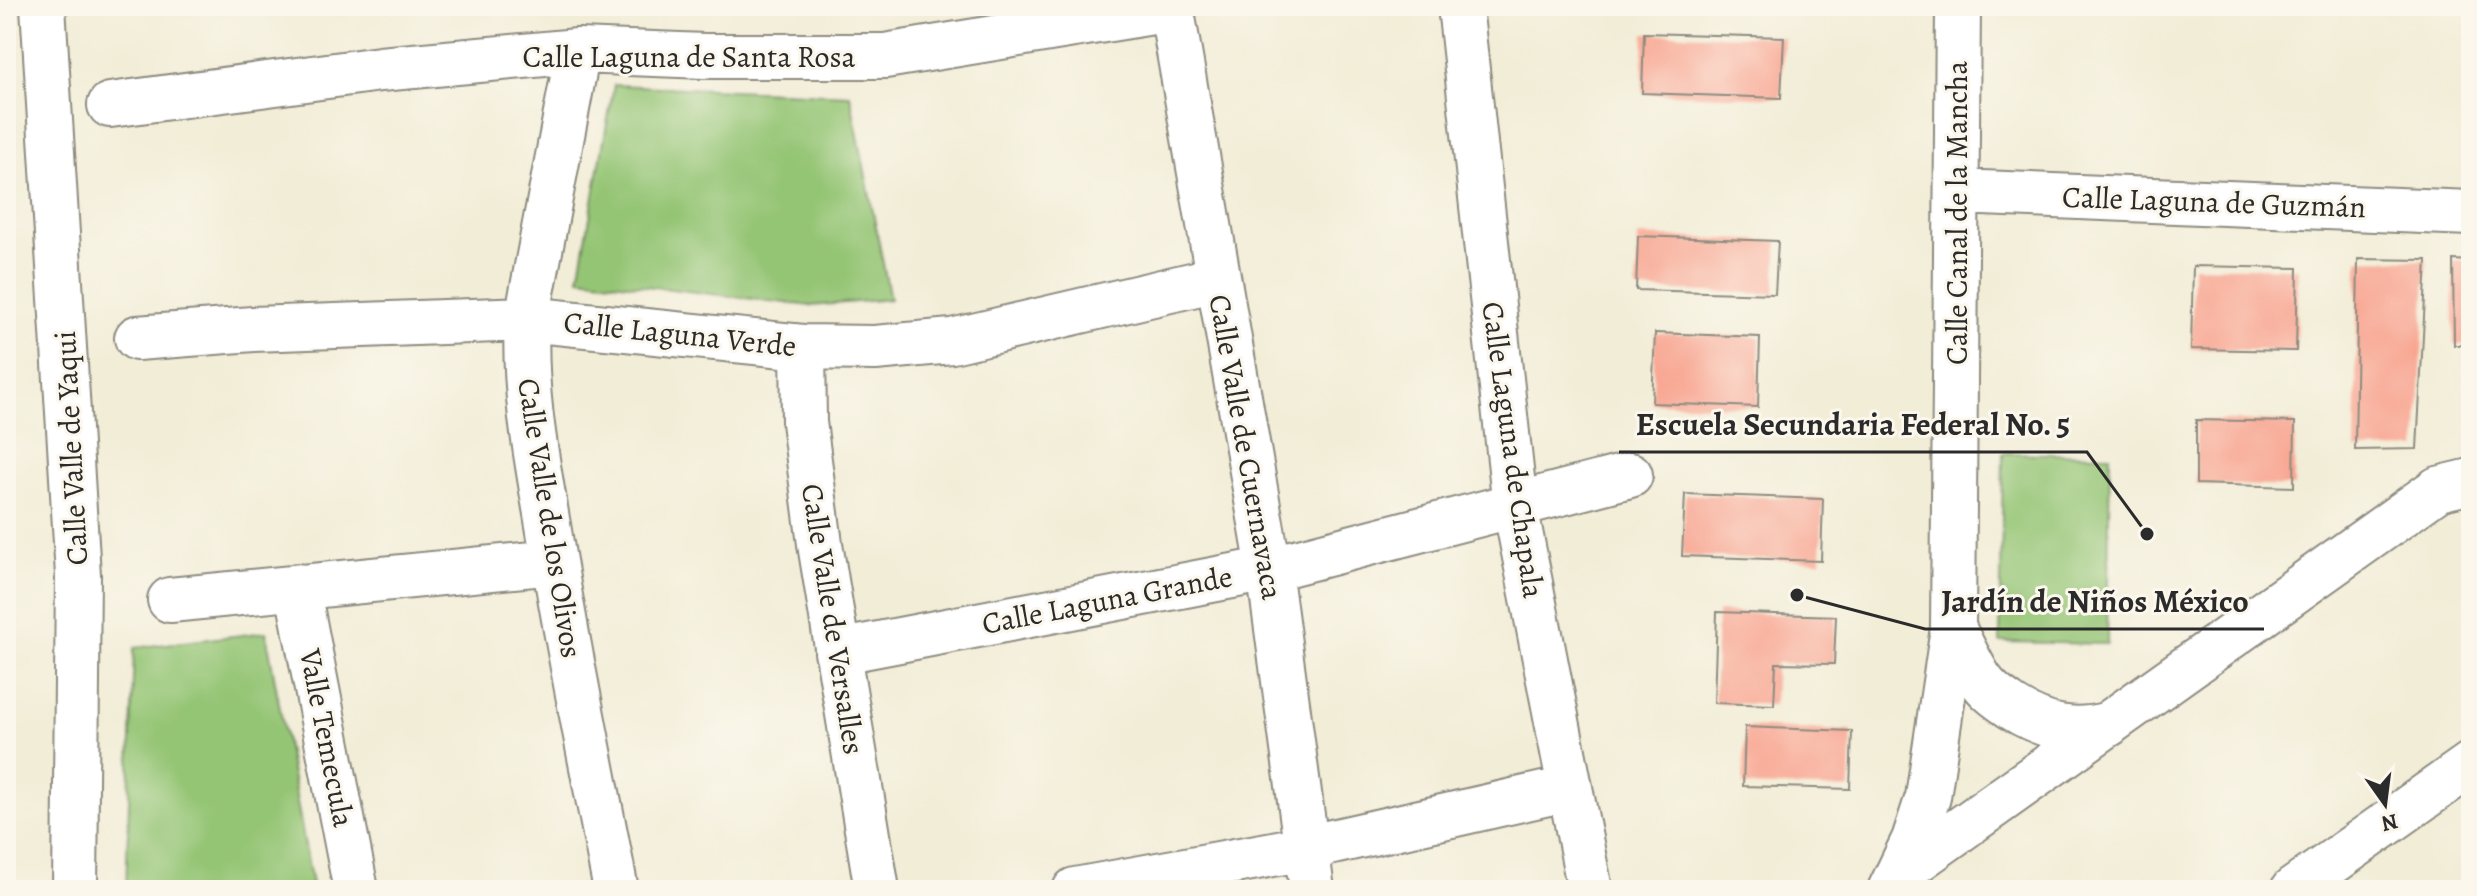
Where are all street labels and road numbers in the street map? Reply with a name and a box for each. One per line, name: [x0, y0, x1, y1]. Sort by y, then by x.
street label: Calle Laguna de Santa Rosa: [522, 37, 856, 77]
street label: Calle Canal de la Mancha: [1937, 61, 1977, 365]
street label: Calle Laguna de Guzmán: [2061, 177, 2367, 227]
street label: Calle Valle de Cuernavaca: [1199, 291, 1293, 603]
street label: Calle Laguna de Chapala: [1472, 299, 1554, 601]
street label: Calle Laguna Verde: [562, 302, 798, 366]
street label: Calle Valle de Yaqui: [45, 330, 97, 566]
street label: Calle Valle de los Olivos: [508, 375, 592, 661]
street label: Calle Valle de Versalles: [792, 481, 874, 757]
street label: Calle Laguna Grande: [978, 556, 1236, 644]
street label: Valle Temecula: [290, 645, 364, 830]

